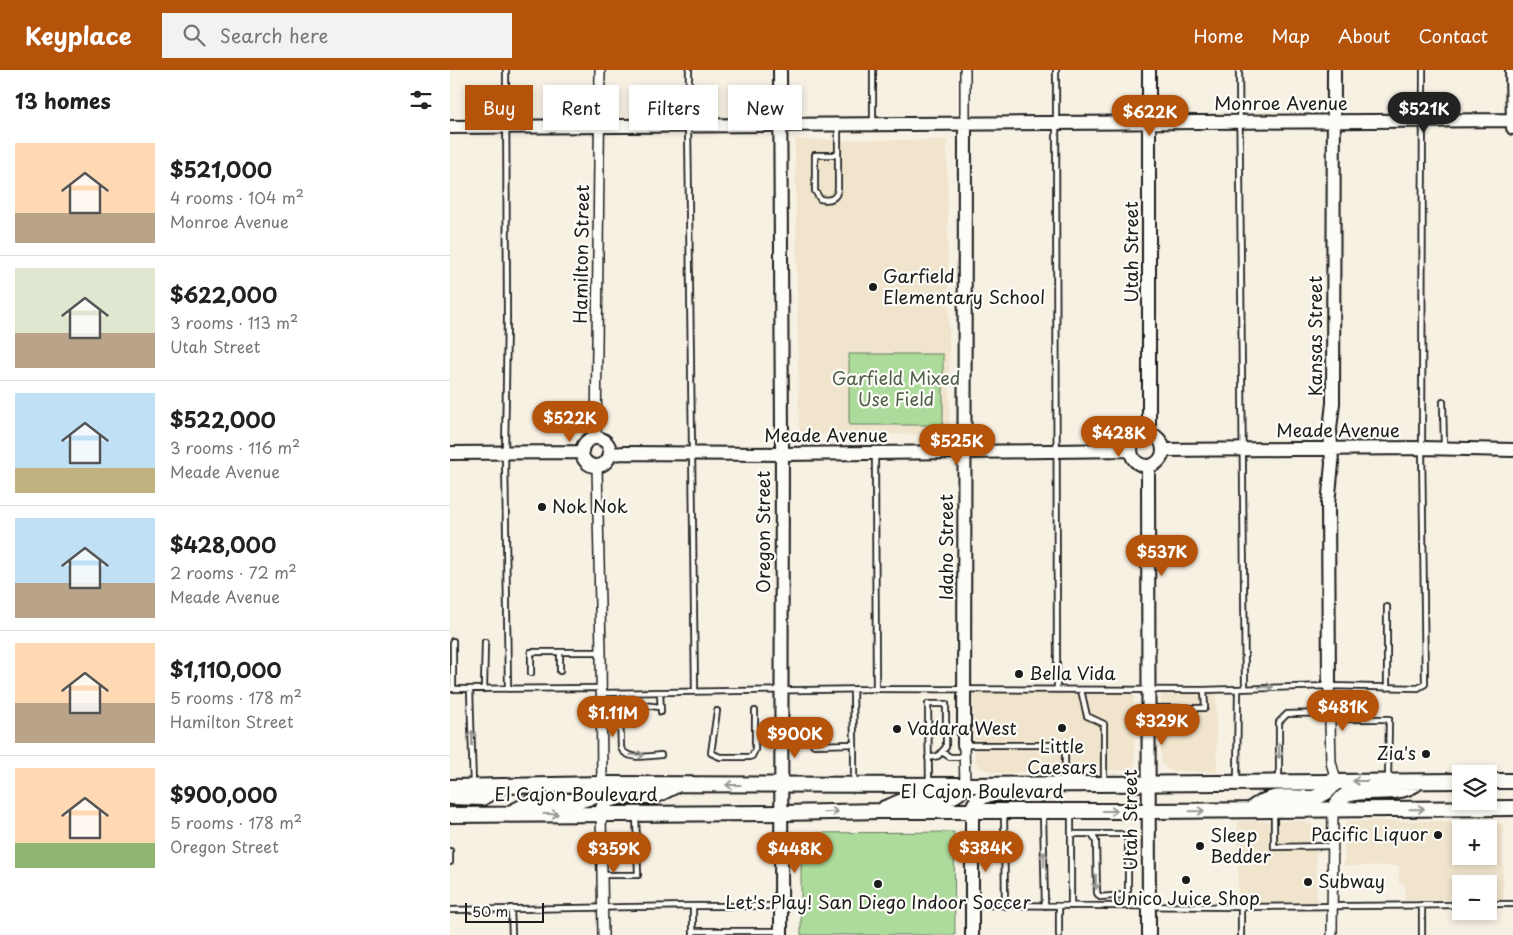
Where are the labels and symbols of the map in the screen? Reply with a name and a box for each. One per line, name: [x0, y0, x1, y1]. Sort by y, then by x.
street label: Monroe Avenue: [1214, 89, 1348, 116]
pin: $521K: [1389, 92, 1459, 134]
pin: $622K: [1115, 94, 1185, 137]
street label: Hamilton Street: [566, 184, 595, 324]
street label: Utah Street: [1117, 201, 1144, 303]
place label: Garfield Elementary School: [883, 262, 1045, 310]
street label: Kansas Street: [1301, 276, 1328, 396]
marker: Garfield Elementary School: [867, 281, 879, 293]
park label: Garfield Mixed Use Field: [832, 364, 960, 412]
pin: $522K: [535, 400, 605, 443]
pin: $428K: [1084, 416, 1154, 458]
street label: Meade Avenue: [1276, 416, 1400, 443]
street label: Meade Avenue: [764, 421, 888, 448]
pin: $525K: [922, 424, 992, 466]
street label: Oregon Street: [749, 471, 776, 593]
place label: Nok Nok: [552, 492, 628, 519]
street label: Idaho Street: [932, 494, 959, 600]
marker: Nok Nok: [536, 501, 548, 513]
pin: $537K: [1127, 534, 1197, 577]
place label: Bella Vida: [1029, 659, 1116, 686]
marker: Bella Vida: [1013, 668, 1025, 680]
one-way arrow: [1258, 682, 1274, 692]
pin: $481K: [1308, 690, 1378, 732]
pin: $1.11M: [572, 696, 654, 738]
pin: $329K: [1127, 704, 1197, 746]
place label: Vadara West: [907, 714, 1017, 741]
pin: $900K: [760, 716, 830, 759]
marker: Little Caesars: [1056, 722, 1068, 734]
marker: Vadara West: [891, 723, 903, 735]
one-way arrow: [467, 730, 476, 746]
place label: Little Caesars: [1027, 732, 1097, 780]
place label: Zia's: [1377, 739, 1416, 766]
one-way arrow: [1274, 742, 1284, 758]
marker: Zia's: [1420, 748, 1432, 760]
one-way arrow: [628, 751, 644, 760]
street label: Utah Street: [1116, 769, 1143, 871]
one-way arrow: [1352, 776, 1368, 786]
street label: El Cajon Boulevard: [901, 777, 1063, 804]
street label: El Cajon Boulevard: [495, 780, 657, 807]
one-way arrow: [725, 780, 742, 790]
one-way arrow: [1408, 804, 1424, 814]
one-way arrow: [1101, 806, 1117, 816]
one-way arrow: [1189, 806, 1205, 816]
one-way arrow: [822, 807, 838, 817]
one-way arrow: [542, 809, 559, 819]
place label: Pacific Liquor: [1311, 820, 1429, 847]
place label: Sleep Bedder: [1210, 821, 1272, 869]
marker: Pacific Liquor: [1432, 829, 1444, 841]
pin: $384K: [951, 830, 1021, 873]
pin: $359K: [579, 832, 649, 874]
pin: $448K: [760, 832, 830, 874]
marker: Sleep Bedder: [1194, 840, 1206, 852]
one-way arrow: [1040, 851, 1049, 867]
place label: Subway: [1318, 867, 1385, 894]
one-way arrow: [1091, 874, 1101, 890]
marker: Unico Juice Shop: [1180, 874, 1192, 886]
marker: Subway: [1302, 876, 1314, 888]
marker: Let's Play! San Diego Indoor Soccer: [872, 878, 884, 890]
place label: Unico Juice Shop: [1112, 884, 1260, 911]
place label: Let's Play! San Diego Indoor Soccer: [725, 888, 1031, 915]
scale bar: [465, 900, 544, 923]

